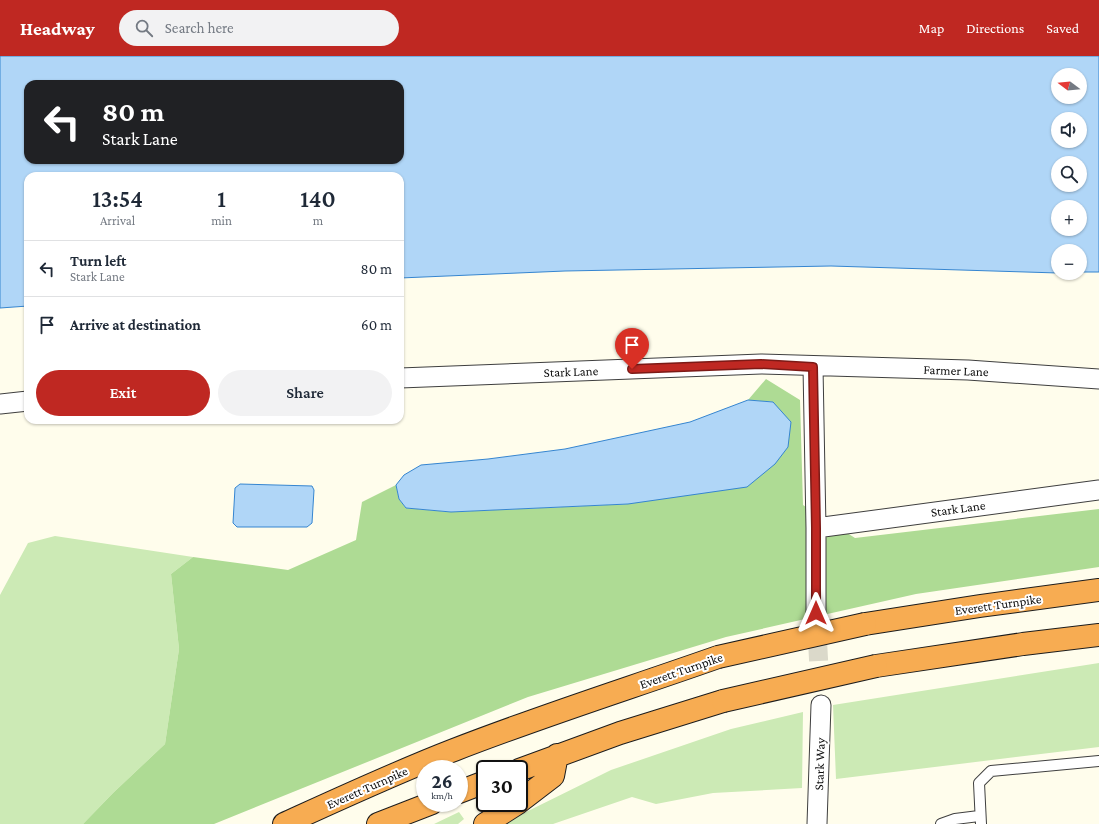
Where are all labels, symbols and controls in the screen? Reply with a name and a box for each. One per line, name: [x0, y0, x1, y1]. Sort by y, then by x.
search box: [119, 10, 399, 46]
icon: search: [133, 17, 155, 39]
text: Headway: [20, 18, 95, 39]
text: Search here: [165, 20, 234, 36]
text: Map: [919, 20, 944, 36]
text: Directions: [966, 20, 1024, 36]
text: Saved: [1046, 20, 1079, 36]
north arrow: [1051, 68, 1087, 104]
map controls: [1051, 68, 1087, 280]
icon: left: [36, 96, 88, 148]
text: 80 m: [102, 96, 164, 127]
button: sound: [1051, 112, 1087, 148]
text: Stark Lane: [102, 129, 178, 149]
button: search: [1051, 156, 1087, 192]
text: 13:54: [92, 185, 143, 212]
text: 1: [217, 185, 226, 212]
text: 140: [300, 185, 336, 212]
button: +: [1051, 200, 1087, 236]
text: Arrival: [100, 213, 135, 228]
text: min: [211, 213, 232, 228]
text: m: [313, 213, 323, 228]
button: −: [1051, 244, 1087, 280]
text: Turn left: [70, 253, 126, 269]
icon: left: [36, 258, 58, 280]
text: 80 m: [361, 261, 392, 277]
text: Stark Lane: [70, 269, 125, 284]
icon: arrive: [36, 314, 58, 336]
text: Arrive at destination: [70, 317, 201, 333]
text: 60 m: [361, 317, 392, 333]
pin: [615, 328, 649, 369]
icon: arrive: [621, 334, 643, 356]
street label: Farmer Lane: [923, 362, 989, 379]
street label: Stark Lane: [543, 363, 599, 380]
button: Exit: [36, 370, 210, 416]
button: Share: [218, 370, 392, 416]
street label: Stark Lane: [930, 497, 986, 520]
street label: Everett Turnpike: [954, 591, 1042, 618]
position arrow: [795, 592, 837, 634]
street label: Everett Turnpike: [638, 649, 725, 692]
street label: Stark Way: [811, 736, 828, 791]
speed limit sign: 30: [476, 760, 528, 812]
street label: Everett Turnpike: [324, 763, 410, 812]
text: 26: [431, 770, 453, 792]
text: km/h: [431, 790, 453, 801]

